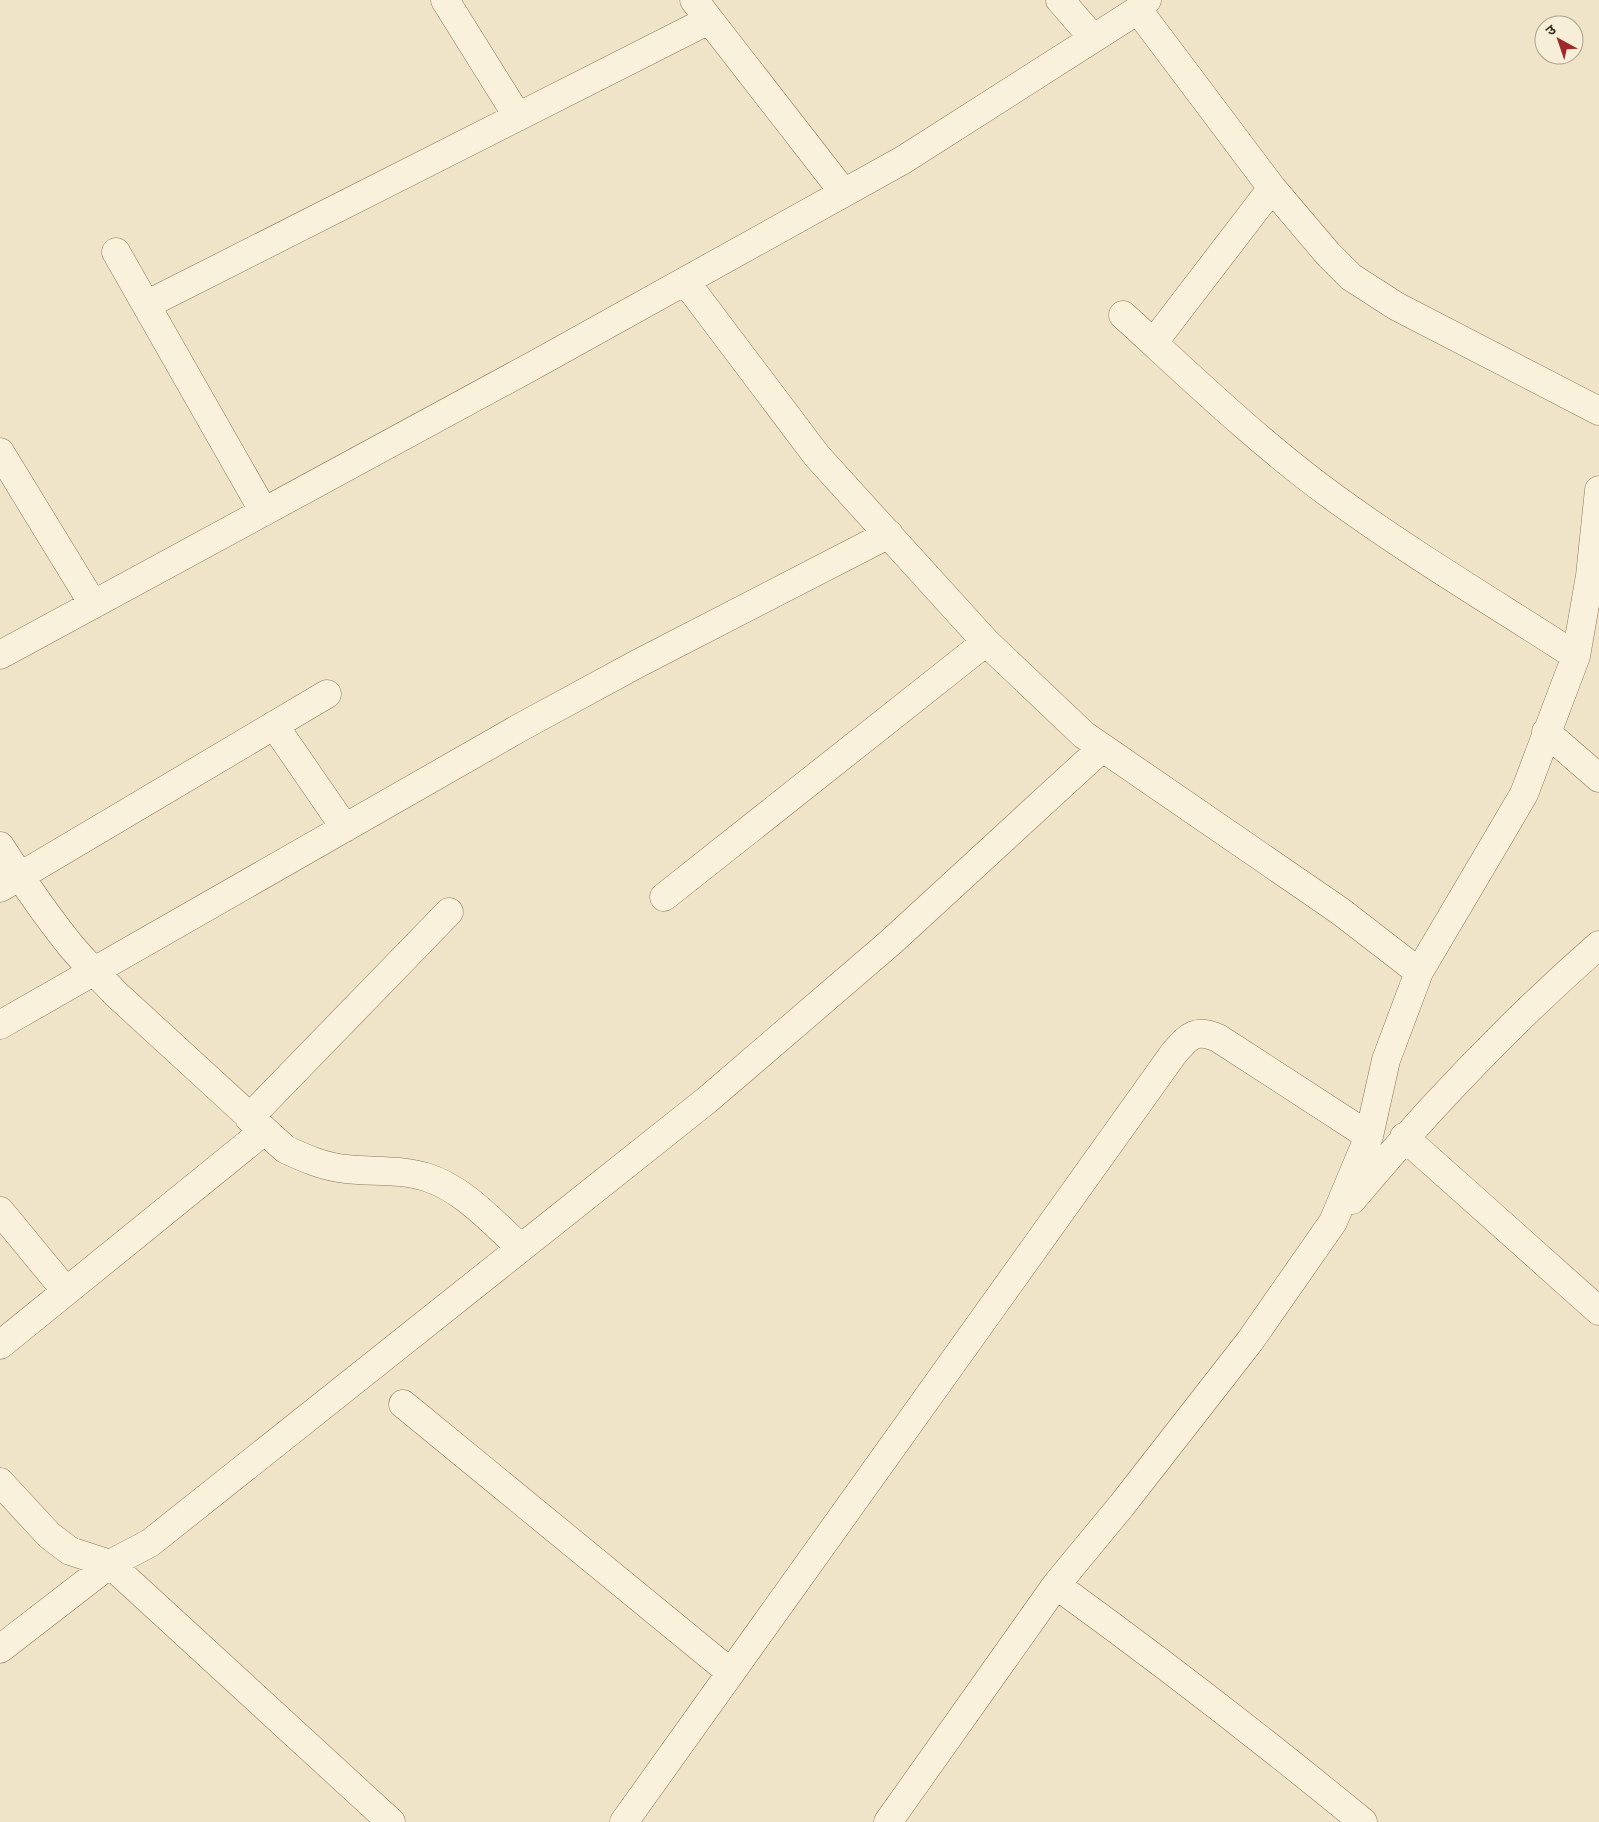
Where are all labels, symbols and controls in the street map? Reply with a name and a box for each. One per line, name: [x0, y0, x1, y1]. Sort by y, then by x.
north arrow: [1534, 15, 1584, 65]
text: उ: [1541, 19, 1560, 40]

